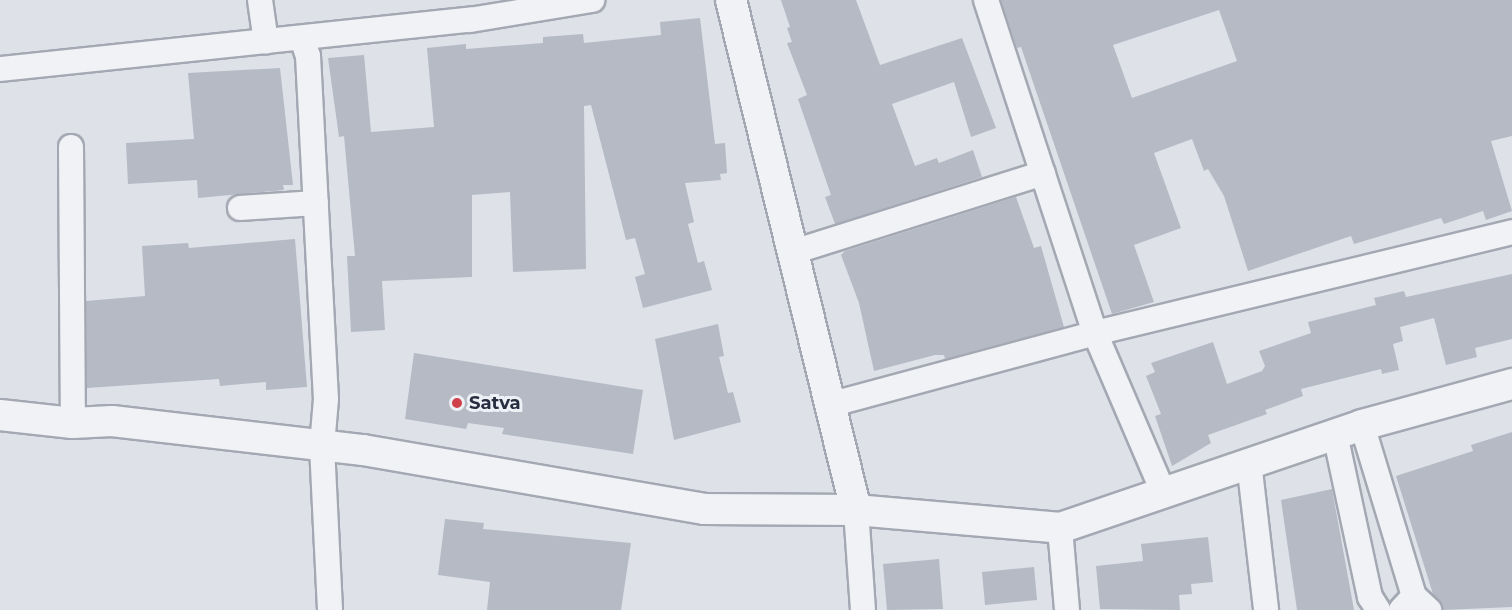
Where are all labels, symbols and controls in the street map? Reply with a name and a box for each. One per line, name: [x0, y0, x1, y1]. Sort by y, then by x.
place label: Satva: [469, 392, 521, 414]
marker: Satva: [450, 396, 464, 410]

